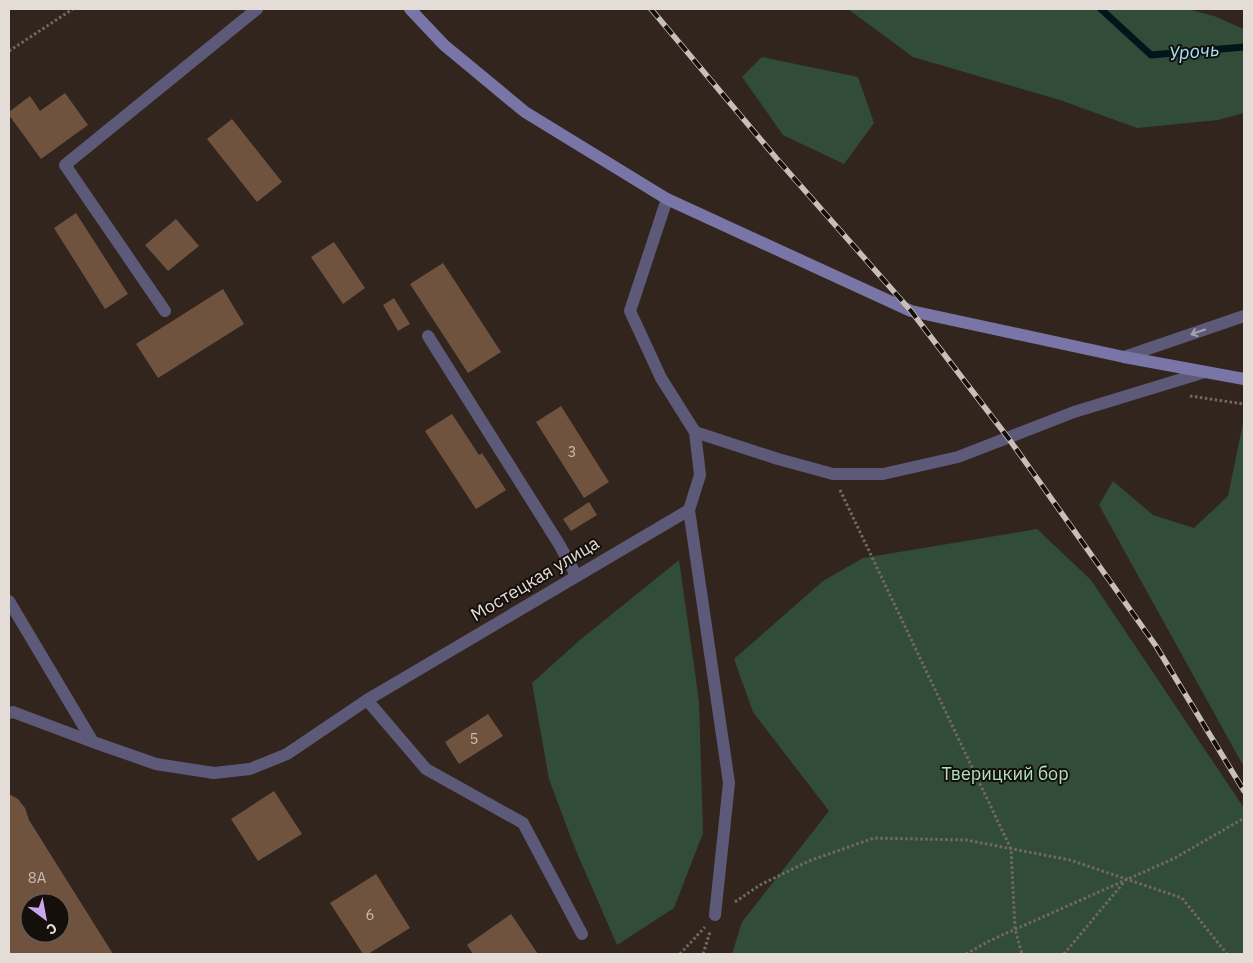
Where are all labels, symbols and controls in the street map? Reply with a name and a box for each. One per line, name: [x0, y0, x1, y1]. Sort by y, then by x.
water label: Урочь: [1168, 37, 1220, 65]
one-way arrow: [1190, 327, 1206, 337]
house number: 3: [567, 442, 577, 461]
street label: Мостецкая улица: [466, 531, 603, 626]
house number: 5: [469, 729, 479, 748]
park label: Тверицкий бор: [941, 762, 1069, 785]
house number: 8А: [28, 868, 47, 887]
north arrow: [20, 893, 70, 943]
house number: 6: [365, 905, 375, 924]
text: С: [43, 919, 61, 939]

